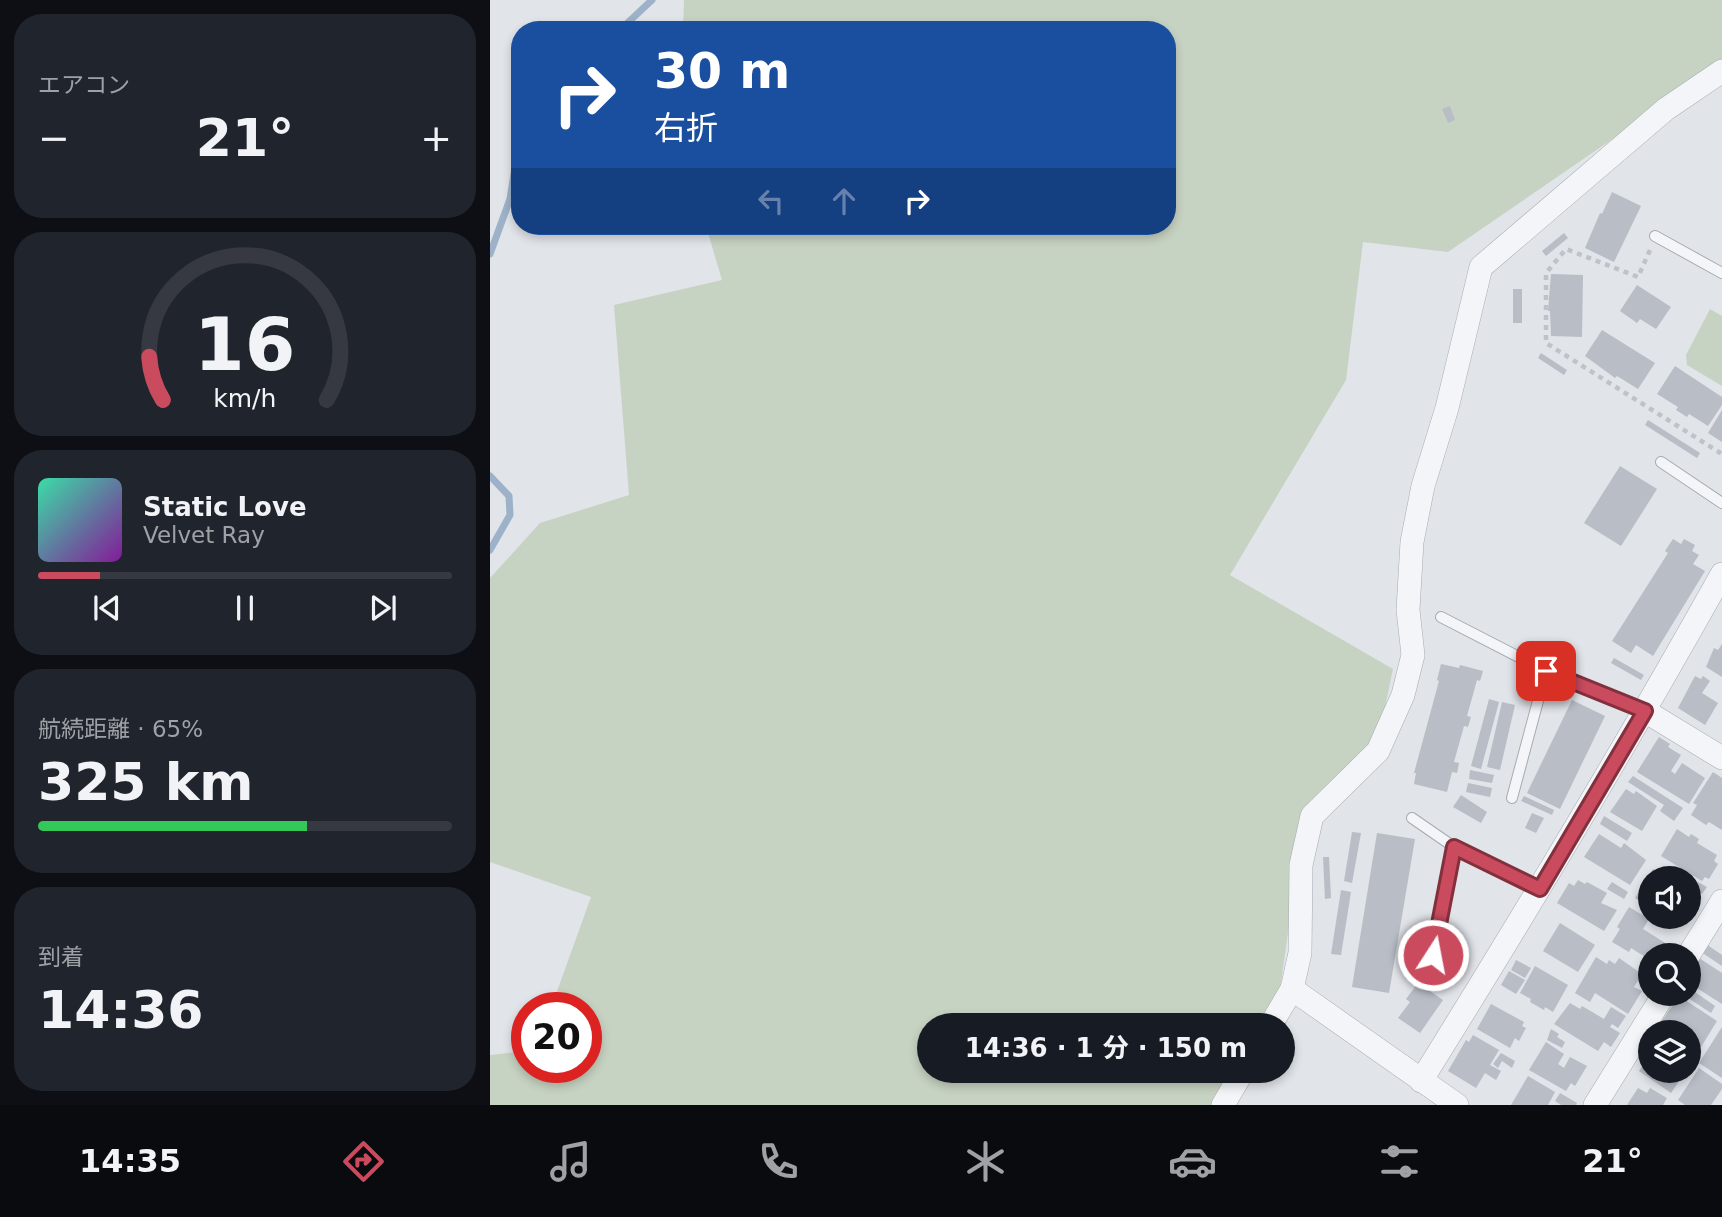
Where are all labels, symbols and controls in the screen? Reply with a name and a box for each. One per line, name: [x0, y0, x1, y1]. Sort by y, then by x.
text: 30 m: [654, 43, 790, 100]
icon: right: [539, 49, 630, 140]
text: エアコン: [38, 72, 130, 98]
text: 21°: [196, 108, 294, 168]
text: 右折: [654, 109, 718, 147]
text: −: [38, 116, 70, 160]
text: +: [420, 116, 452, 160]
icon: left: [752, 182, 790, 220]
icon: ahead: [825, 182, 863, 220]
icon: right: [898, 182, 936, 220]
text: 16: [194, 303, 296, 388]
text: km/h: [213, 384, 277, 413]
text: Static Love: [143, 492, 307, 522]
text: Velvet Ray: [143, 522, 265, 548]
icon: previous: [88, 589, 126, 627]
icon: pause: [226, 589, 264, 627]
icon: next: [364, 589, 402, 627]
pin: [1516, 641, 1576, 701]
icon: arrive: [1527, 652, 1565, 690]
text: 航続距離 · 65%: [38, 716, 203, 742]
text: 325 km: [38, 752, 253, 812]
map controls: [1638, 866, 1701, 1083]
button: sound: [1638, 866, 1701, 929]
position arrow: [1396, 918, 1470, 992]
button: search: [1638, 943, 1701, 1006]
text: 到着: [38, 944, 84, 970]
text: 14:36: [38, 980, 204, 1040]
speed limit sign: 20: [511, 992, 602, 1083]
button: layers: [1638, 1020, 1701, 1083]
text: 14:36 · 1 分 · 150 m: [965, 1033, 1247, 1063]
icon: directions: [339, 1137, 388, 1186]
icon: music: [546, 1137, 595, 1186]
icon: phone: [754, 1137, 803, 1186]
icon: climate: [961, 1137, 1010, 1186]
icon: car: [1168, 1137, 1217, 1186]
icon: filters: [1375, 1137, 1424, 1186]
text: 14:35: [79, 1142, 181, 1180]
text: 21°: [1582, 1142, 1643, 1180]

